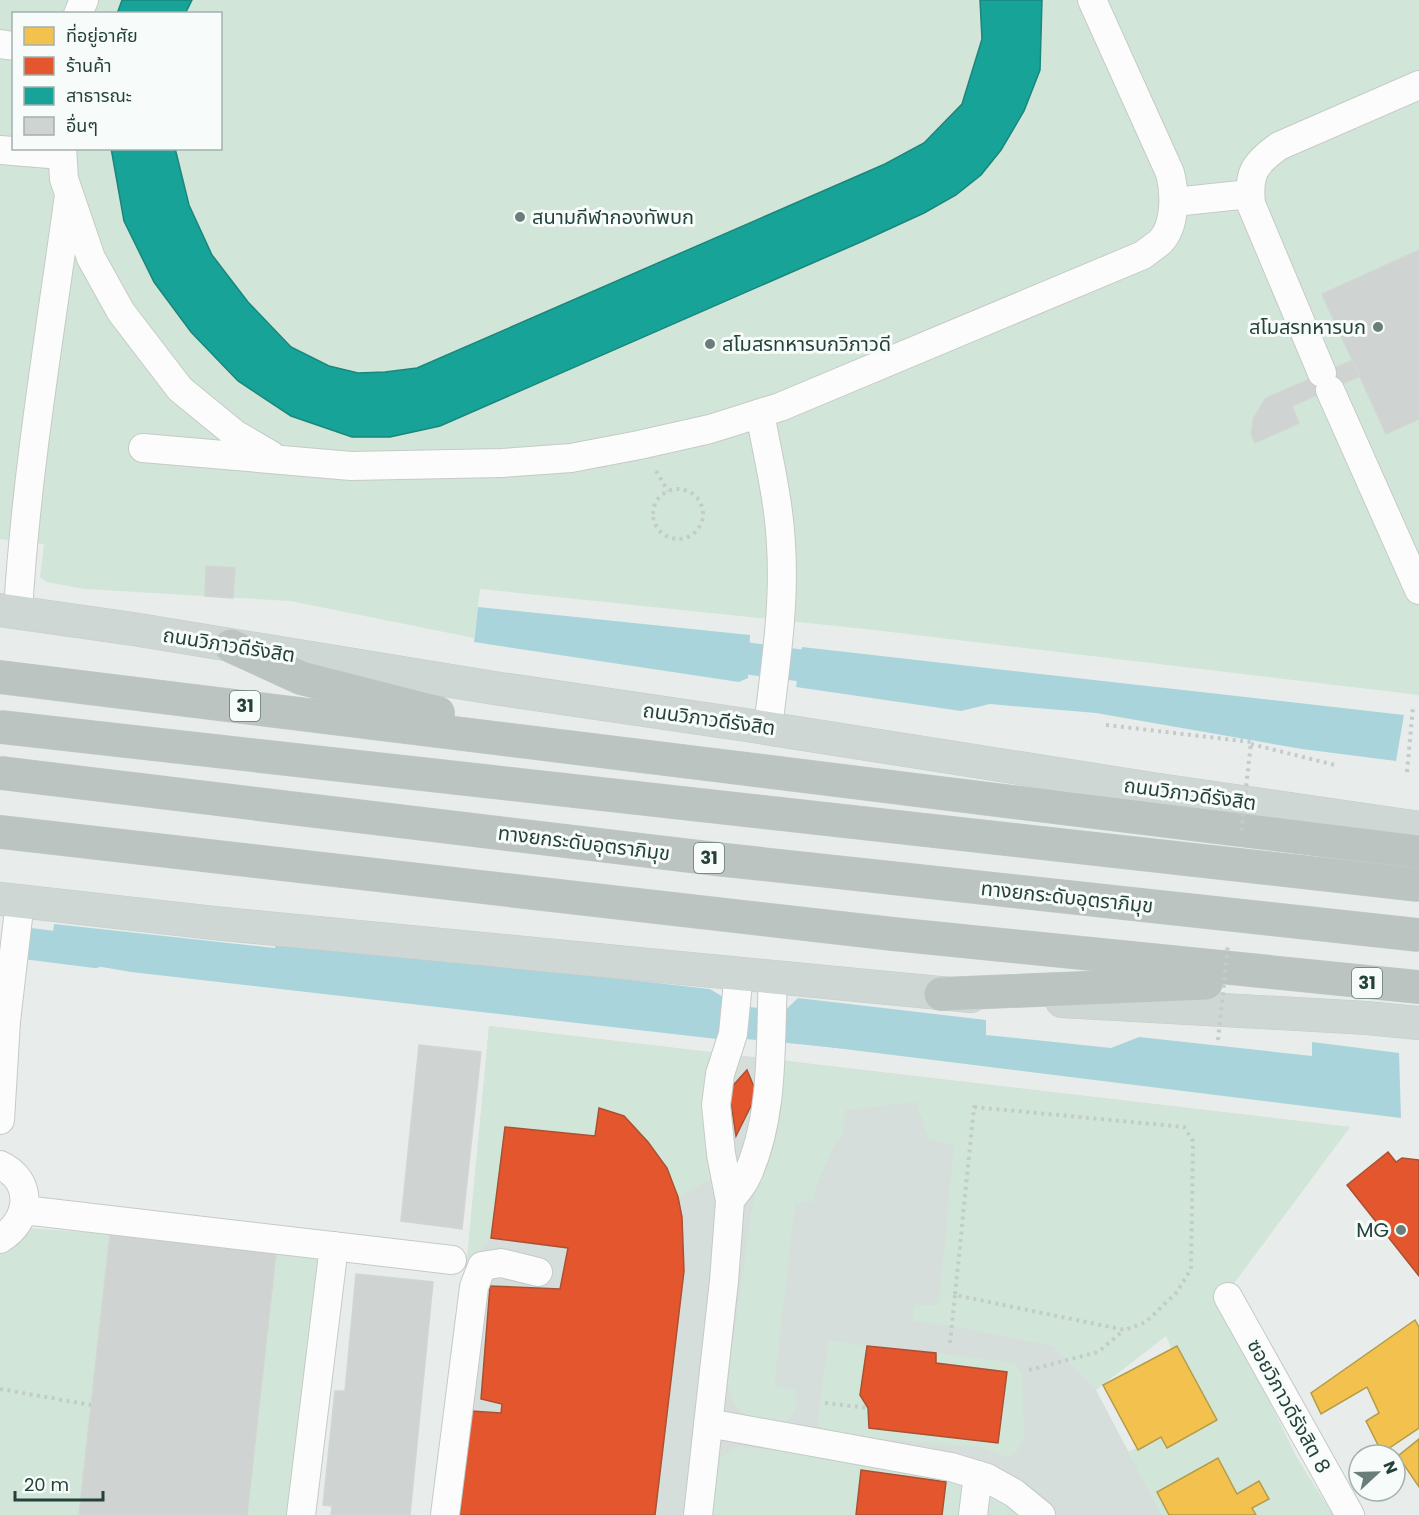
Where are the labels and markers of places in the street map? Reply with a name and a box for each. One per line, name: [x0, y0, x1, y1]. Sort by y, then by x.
place label: สนามกีฬากองทัพบก: [532, 203, 694, 231]
marker: สนามกีฬากองทัพบก: [513, 210, 527, 224]
place label: สโมสรทหารบก: [1249, 313, 1366, 341]
marker: สโมสรทหารบก: [1371, 320, 1385, 334]
place label: สโมสรทหารบกวิภาวดี: [722, 330, 891, 358]
marker: สโมสรทหารบกวิภาวดี: [703, 337, 717, 351]
place label: MG: [1356, 1216, 1389, 1244]
marker: MG: [1394, 1223, 1408, 1237]

